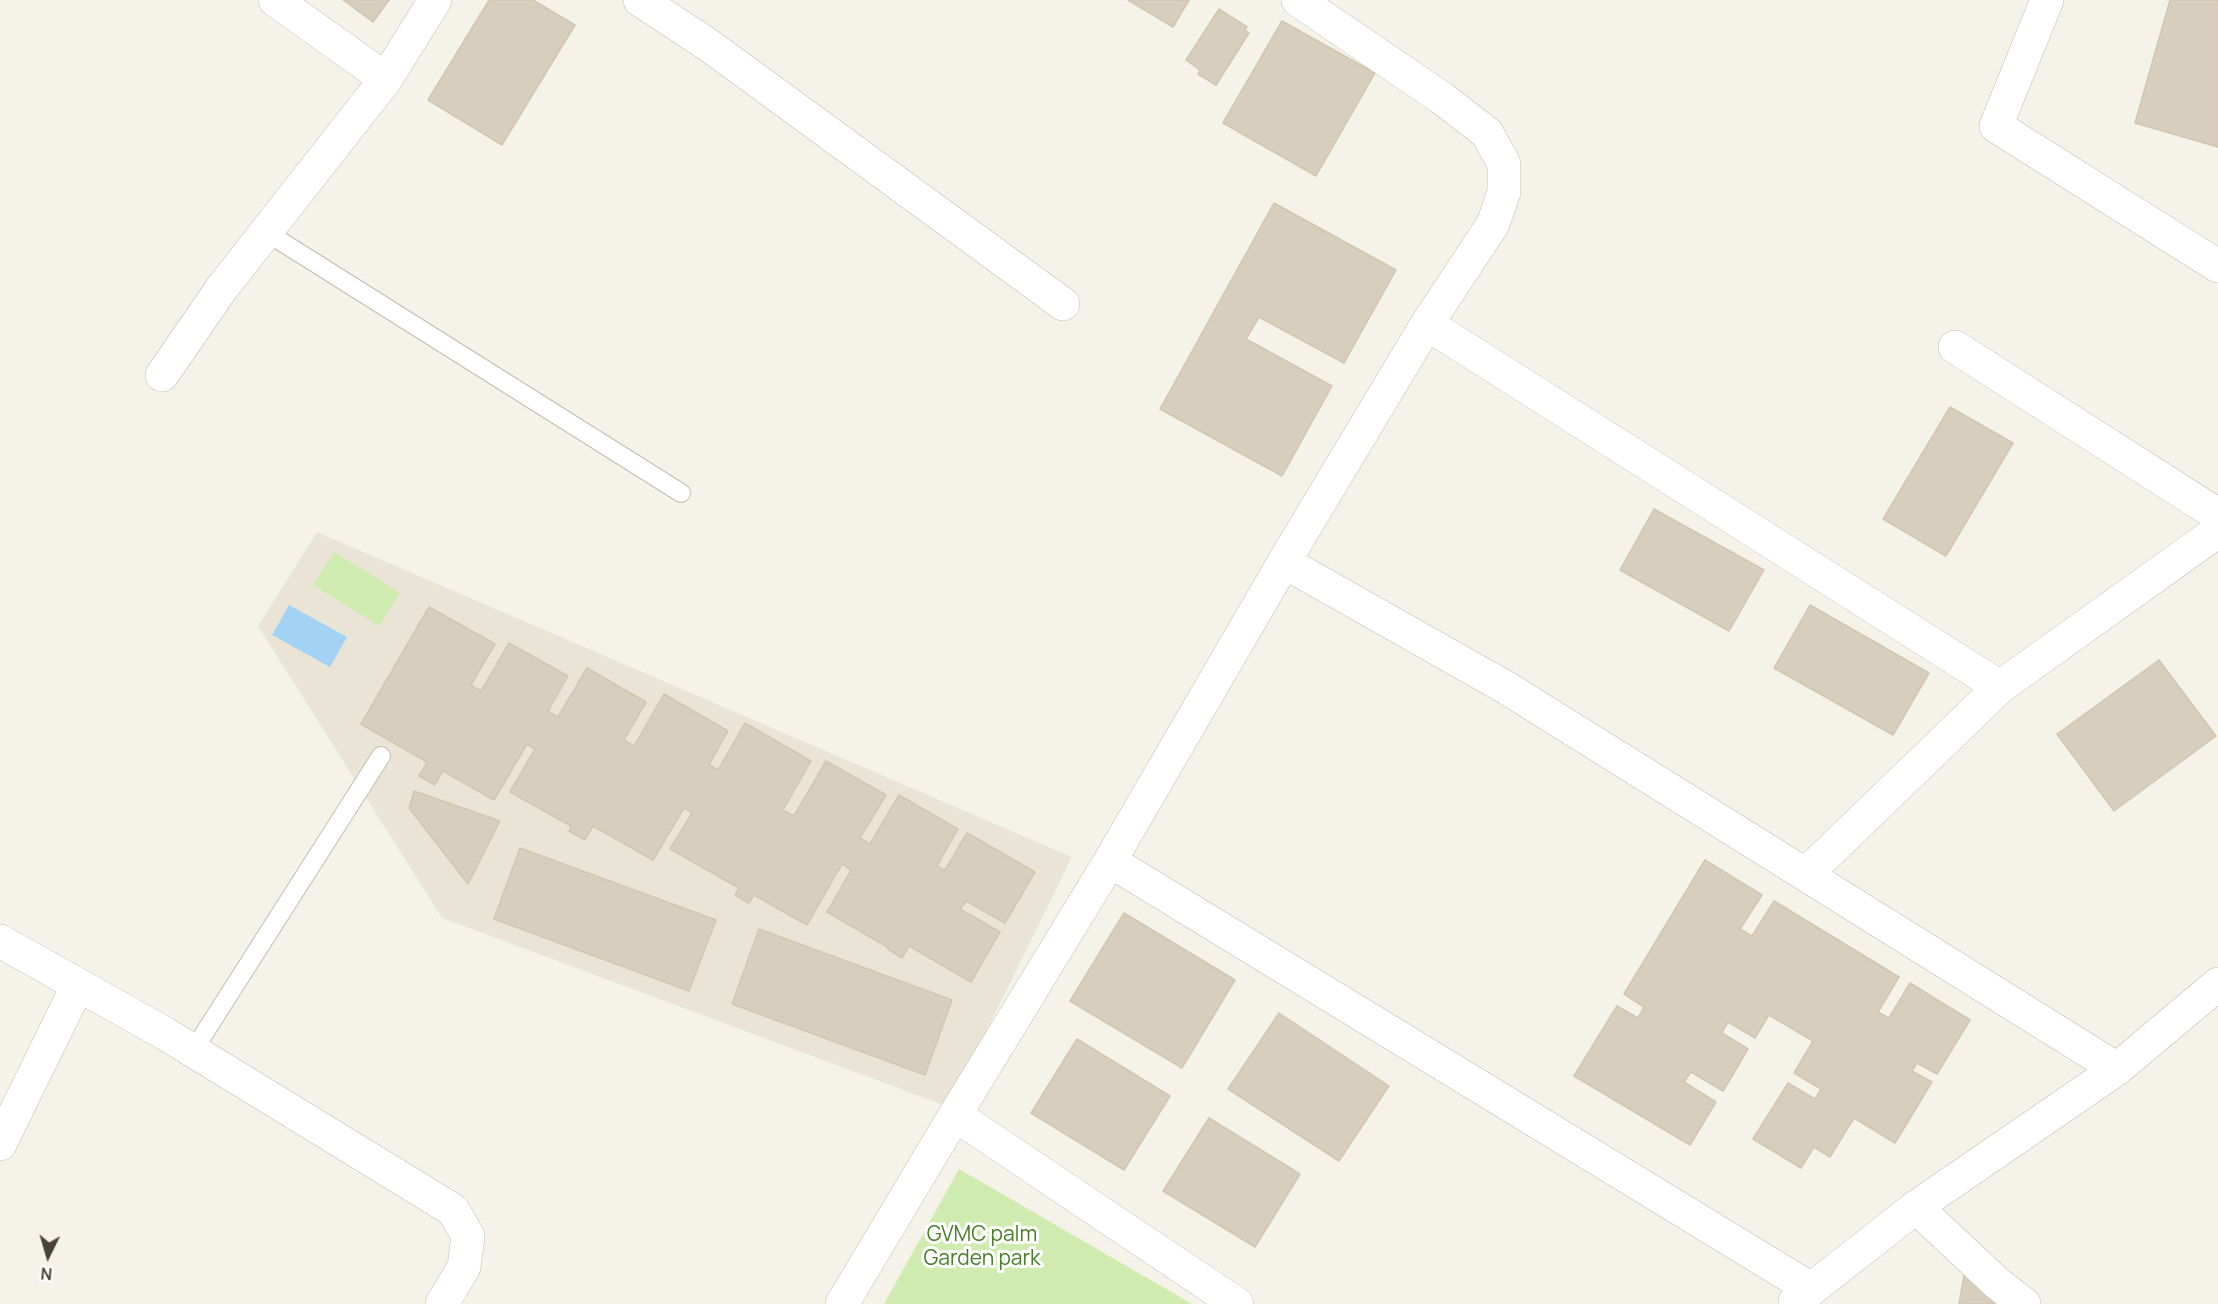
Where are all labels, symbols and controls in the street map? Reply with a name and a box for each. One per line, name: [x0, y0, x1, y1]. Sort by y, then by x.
park label: GVMC palm Garden park: [924, 1222, 1040, 1272]
north arrow: [18, 1226, 78, 1286]
text: N: [40, 1262, 53, 1285]

